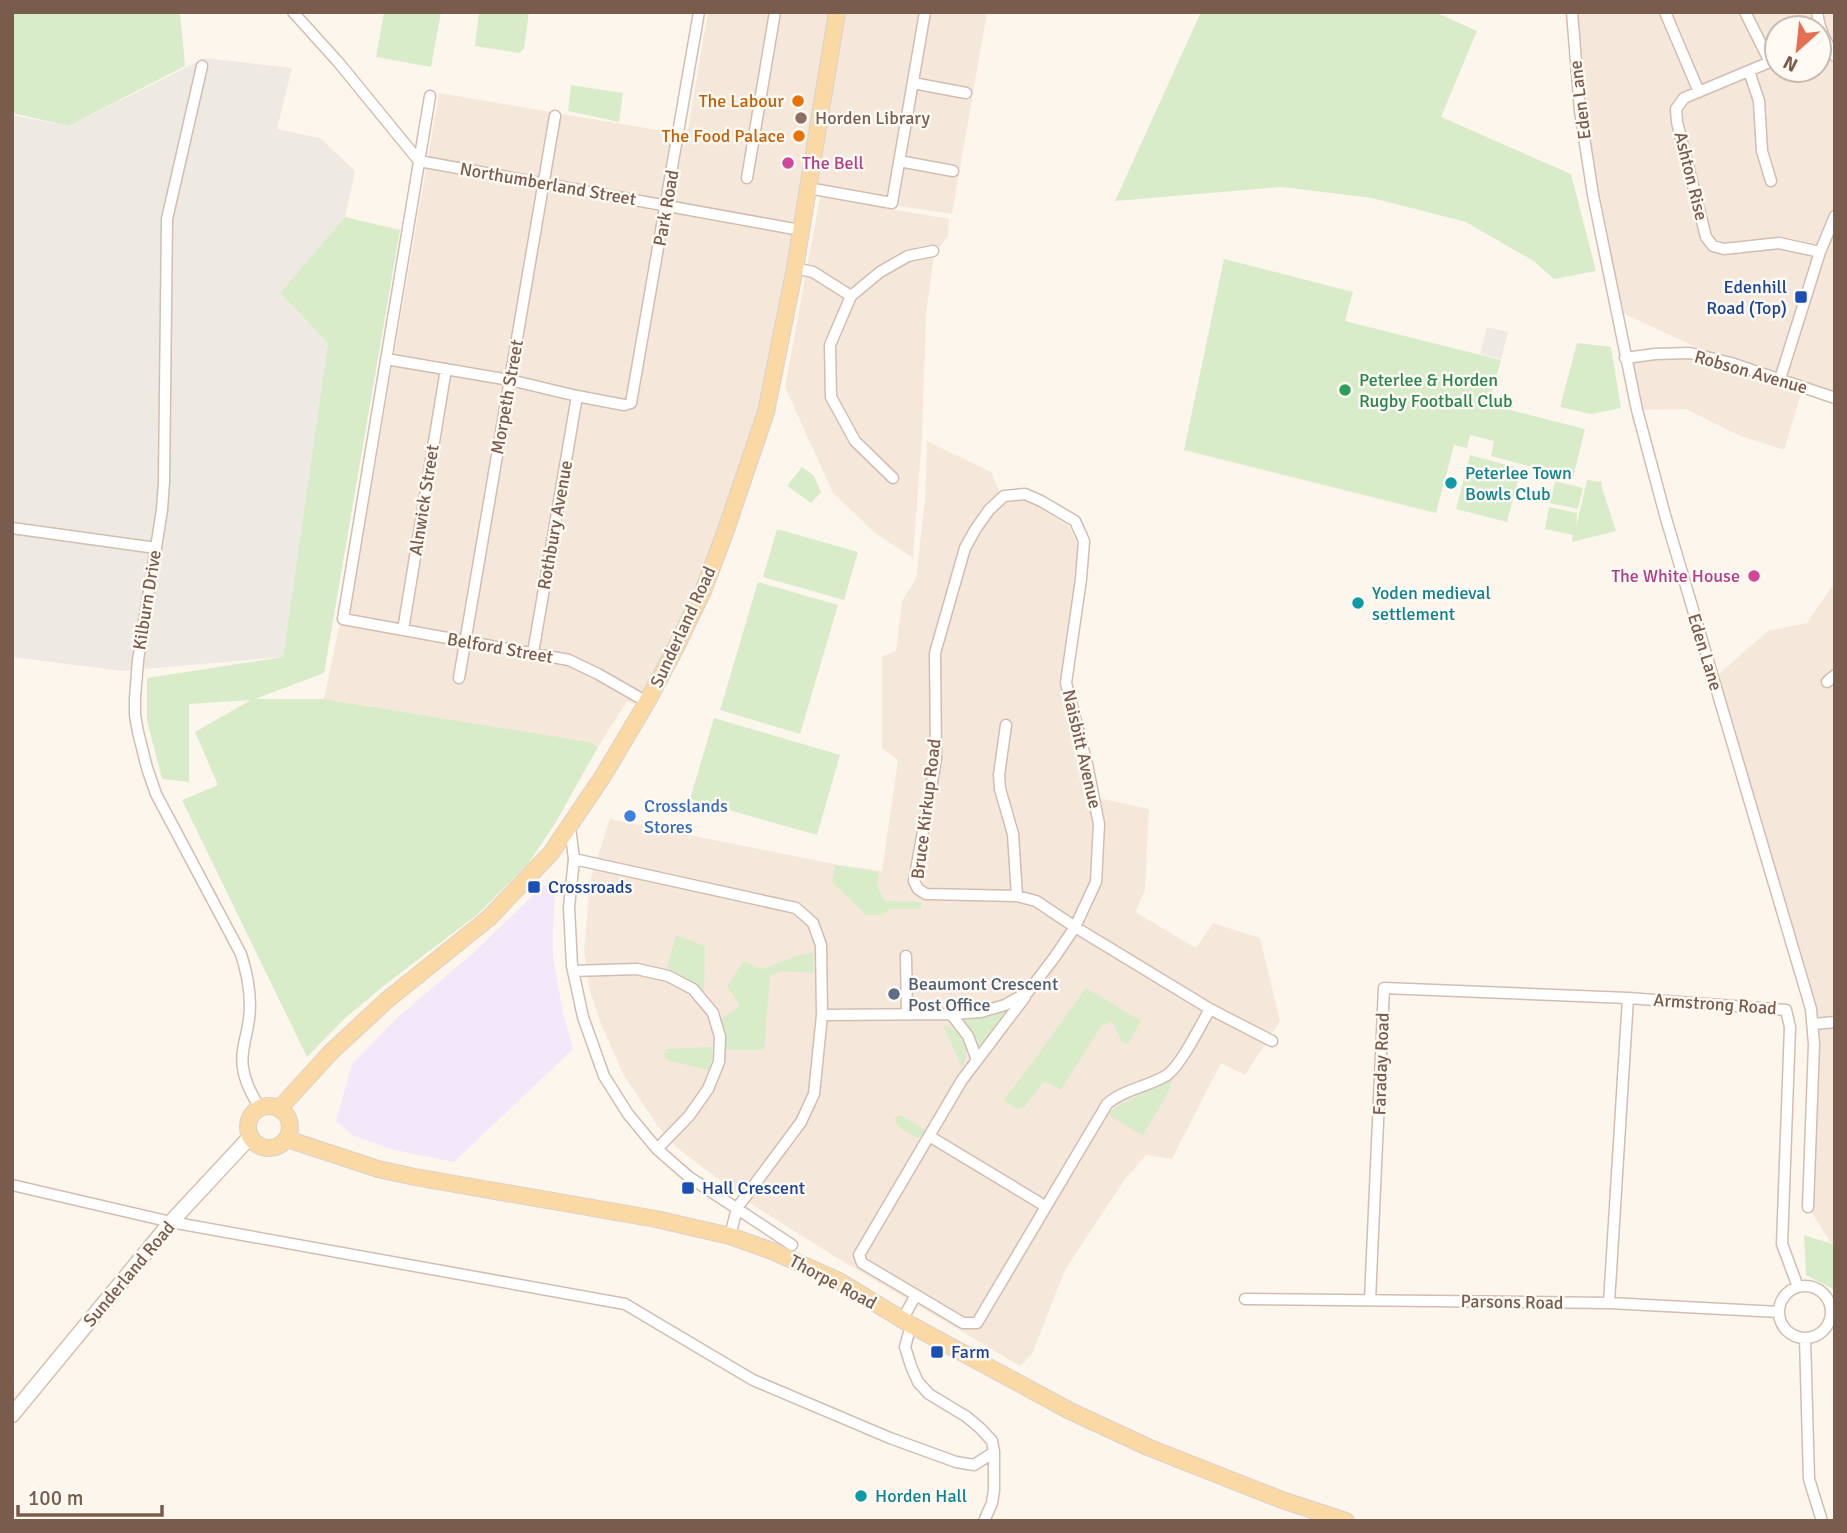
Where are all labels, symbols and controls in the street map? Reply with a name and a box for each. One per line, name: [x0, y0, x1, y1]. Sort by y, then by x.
north arrow: [1763, 14, 1833, 84]
text: N: [1779, 50, 1802, 77]
street label: Eden Lane: [1564, 59, 1596, 141]
place label: The Labour: [699, 90, 784, 112]
marker: The Labour: [790, 93, 806, 109]
place label: Horden Library: [815, 107, 930, 129]
marker: Horden Library: [793, 110, 809, 126]
place label: The Food Palace: [662, 125, 785, 147]
marker: The Food Palace: [791, 128, 807, 144]
street label: Ashton Rise: [1669, 129, 1713, 223]
place label: The Bell: [802, 152, 864, 174]
marker: The Bell: [780, 155, 796, 171]
street label: Northumberland Street: [458, 158, 638, 210]
street label: Park Road: [648, 168, 684, 248]
place label: Edenhill Road (Top): [1706, 276, 1787, 319]
marker: Edenhill Road (Top): [1793, 289, 1809, 305]
street label: Morpeth Street: [486, 338, 528, 456]
street label: Robson Avenue: [1692, 345, 1810, 399]
place label: Peterlee & Horden Rugby Football Club: [1359, 369, 1513, 412]
marker: Peterlee & Horden Rugby Football Club: [1337, 382, 1353, 398]
street label: Alnwick Street: [404, 443, 444, 557]
street label: Rothbury Avenue: [533, 459, 577, 591]
place label: Peterlee Town Bowls Club: [1465, 462, 1572, 505]
marker: Peterlee Town Bowls Club: [1443, 475, 1459, 491]
street label: Kilburn Drive: [128, 548, 166, 652]
street label: Sunderland Road: [645, 563, 721, 691]
place label: The White House: [1611, 565, 1740, 587]
marker: The White House: [1746, 568, 1762, 584]
place label: Yoden medieval settlement: [1372, 582, 1491, 625]
marker: Yoden medieval settlement: [1350, 595, 1366, 611]
street label: Eden Lane: [1683, 611, 1727, 693]
street label: Belford Street: [445, 628, 555, 668]
street label: Naisbitt Avenue: [1058, 687, 1106, 811]
street label: Bruce Kirkup Road: [906, 738, 946, 880]
place label: Crosslands Stores: [644, 795, 728, 838]
marker: Crosslands Stores: [622, 808, 638, 824]
place label: Crossroads: [548, 876, 633, 898]
marker: Crossroads: [526, 879, 542, 895]
place label: Beaumont Crescent Post Office: [908, 973, 1058, 1016]
marker: Beaumont Crescent Post Office: [886, 986, 902, 1002]
street label: Armstrong Road: [1653, 989, 1777, 1019]
street label: Faraday Road: [1368, 1012, 1394, 1116]
place label: Hall Crescent: [702, 1177, 805, 1199]
marker: Hall Crescent: [680, 1180, 696, 1196]
street label: Sunderland Road: [78, 1217, 180, 1331]
street label: Thorpe Road: [786, 1250, 880, 1314]
street label: Parsons Road: [1460, 1290, 1564, 1314]
place label: Farm: [951, 1341, 990, 1363]
marker: Farm: [929, 1344, 945, 1360]
scale bar: [18, 1474, 161, 1518]
text: 100 m: [28, 1485, 83, 1511]
place label: Horden Hall: [875, 1485, 967, 1507]
marker: Horden Hall: [853, 1488, 869, 1504]

